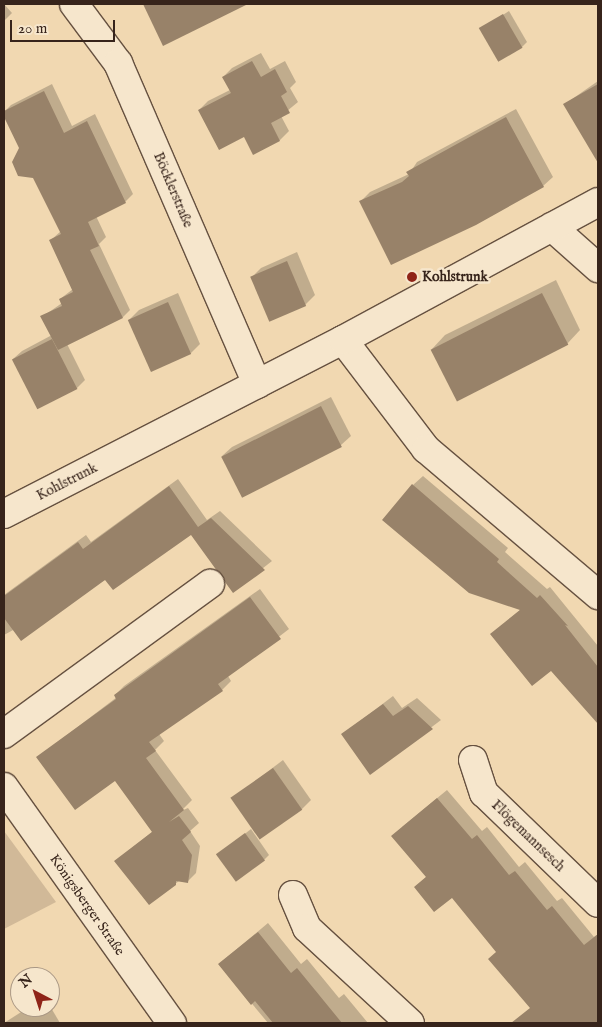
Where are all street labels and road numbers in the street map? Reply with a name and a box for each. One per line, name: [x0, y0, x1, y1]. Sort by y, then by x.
street label: Böcklerstraße: [150, 150, 196, 230]
street label: Kohlstrunk: [34, 460, 100, 504]
street label: Flögemannsesch: [488, 797, 568, 875]
street label: Königsberger Straße: [46, 851, 128, 959]

